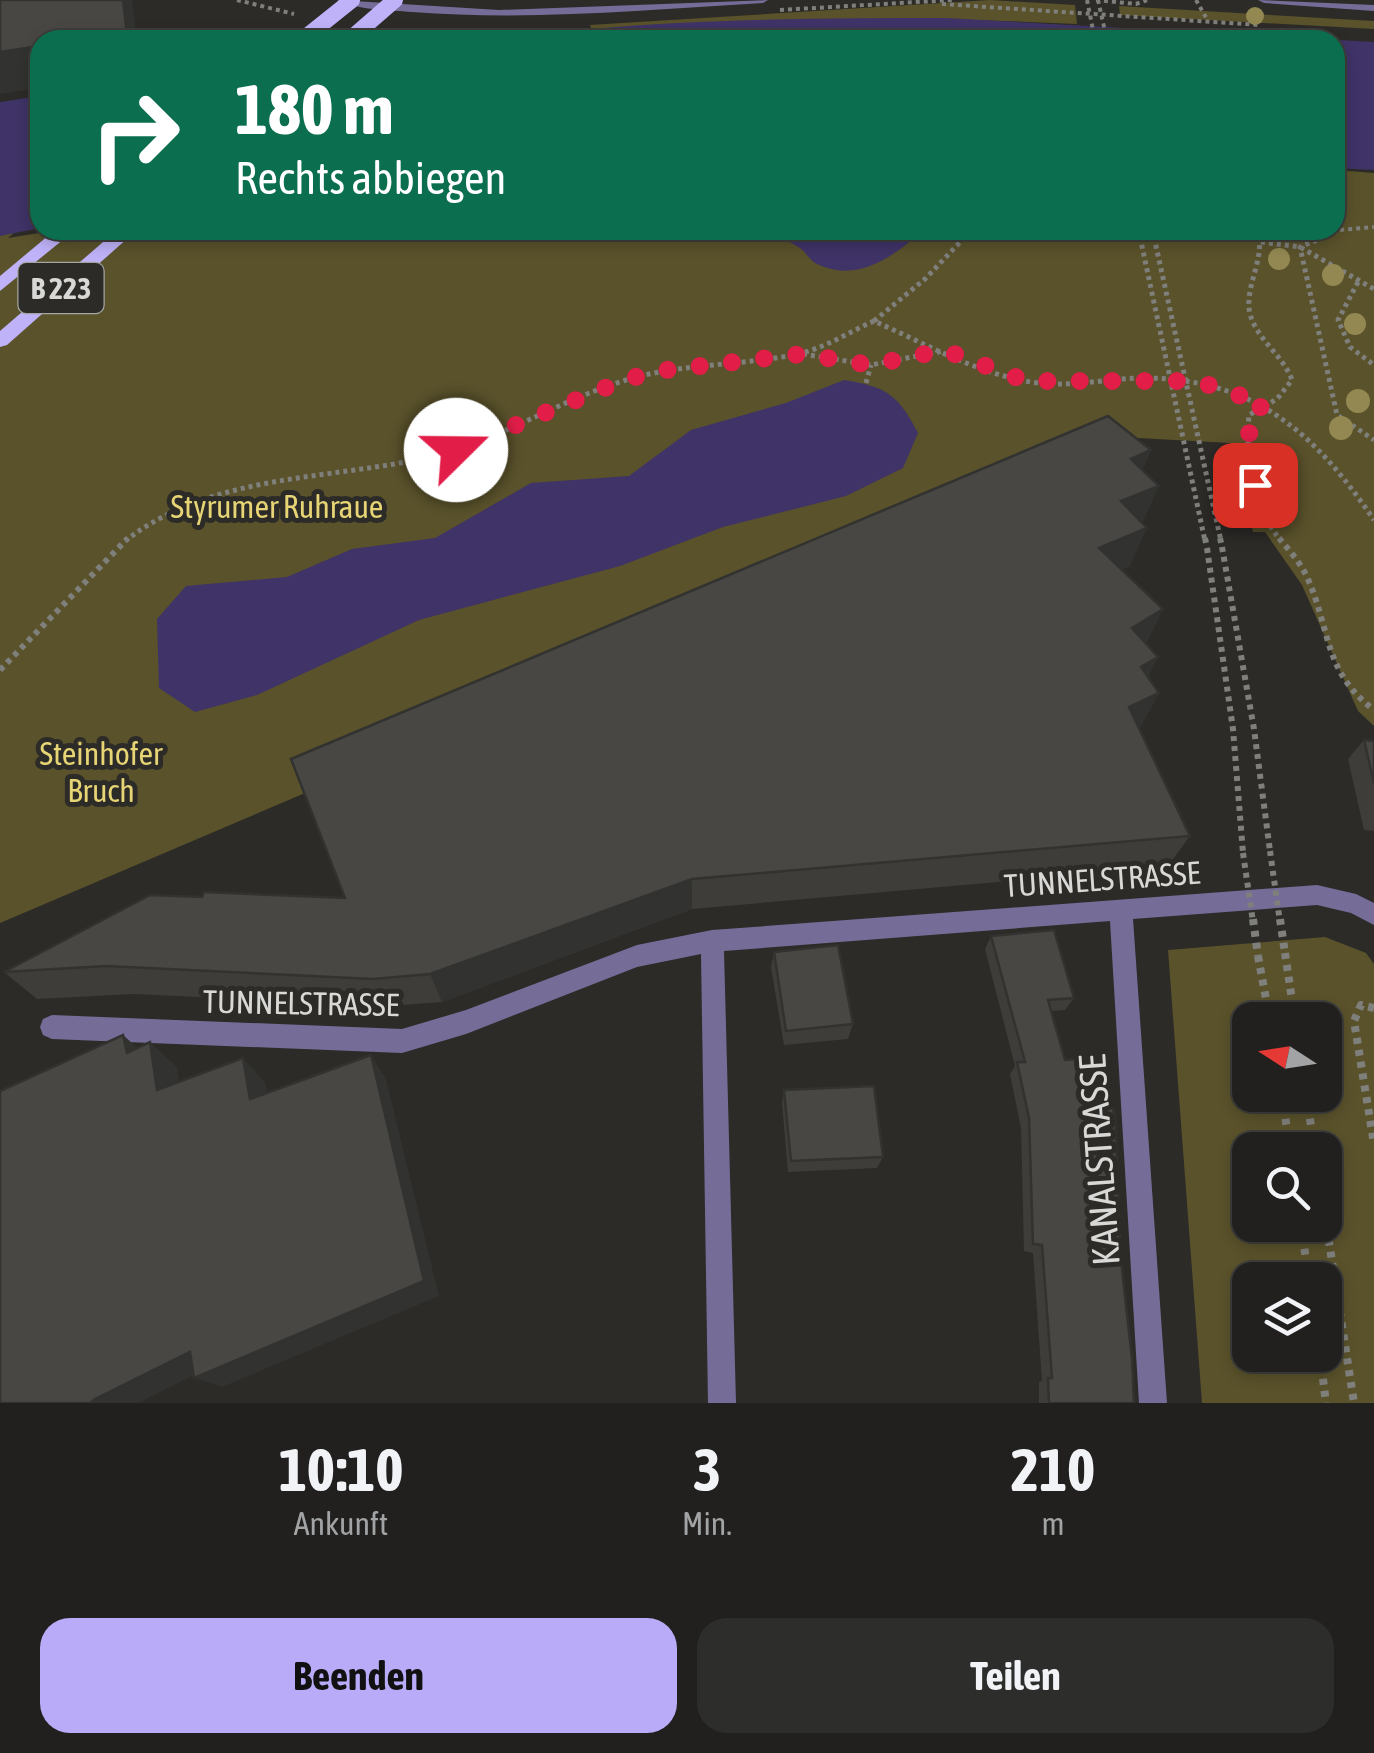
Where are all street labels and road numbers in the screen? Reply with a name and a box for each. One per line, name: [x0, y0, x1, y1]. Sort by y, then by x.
road number: B 223: [18, 263, 104, 313]
street label: TUNNELSTRASSE: [1003, 854, 1202, 904]
street label: TUNNELSTRASSE: [202, 983, 400, 1023]
street label: KANALSTRASSE: [1070, 1053, 1128, 1267]

